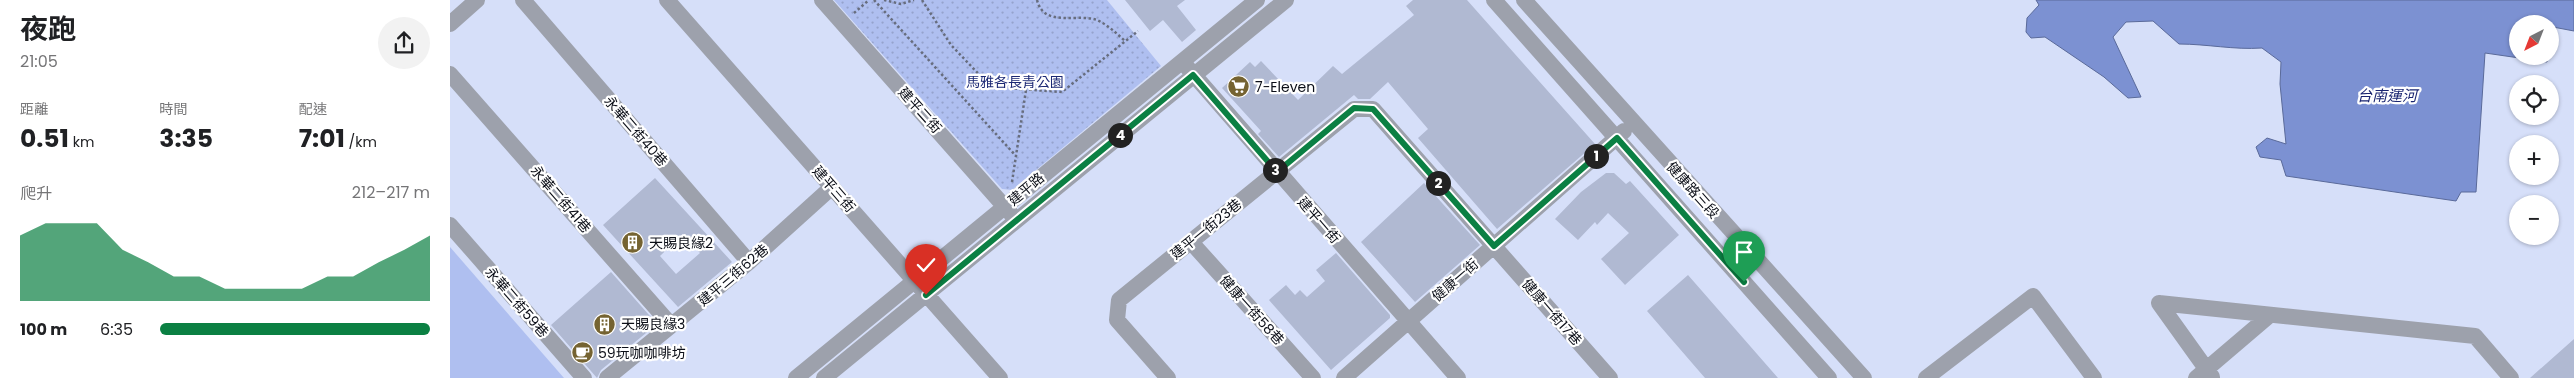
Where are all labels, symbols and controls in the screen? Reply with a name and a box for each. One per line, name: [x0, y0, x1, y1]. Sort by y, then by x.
text: 夜跑: [20, 10, 76, 49]
north arrow: [2509, 15, 2559, 65]
map controls: [2509, 15, 2559, 245]
button: share: [378, 17, 430, 69]
text: 21:05: [20, 50, 58, 73]
park label: 馬雅各長青公園: [966, 72, 1064, 92]
supermarket icon: 7-Eleven: [1227, 75, 1251, 99]
button: locate: [2509, 75, 2559, 125]
place label: 7-Eleven: [1255, 77, 1315, 97]
street label: 建平二街: [894, 83, 946, 137]
water label: 台南運河: [2357, 85, 2420, 106]
street label: 永華二街40巷: [600, 91, 672, 171]
text: 距離: [20, 99, 48, 119]
text: 時間: [159, 99, 187, 119]
text: 配速: [299, 99, 327, 119]
text: 0.51: [20, 121, 69, 156]
text: 3:35: [159, 121, 213, 156]
text: 7:01: [299, 121, 345, 156]
pin: 4: [1108, 122, 1132, 148]
text: 4: [1116, 125, 1125, 145]
text: km: [69, 132, 94, 152]
text: /km: [345, 132, 377, 152]
button: +: [2509, 135, 2559, 185]
pin: 1: [1584, 144, 1608, 168]
text: 1: [1594, 146, 1599, 166]
street label: 健康路三段: [1662, 157, 1724, 223]
pin: 3: [1262, 158, 1288, 182]
text: 3: [1271, 160, 1280, 180]
street label: 永華二街41巷: [526, 161, 596, 237]
street label: 建平三街: [808, 161, 860, 217]
street label: 建平路: [1003, 168, 1049, 210]
pin: 2: [1426, 170, 1450, 196]
text: 2: [1435, 173, 1443, 193]
text: 212–217 m: [352, 181, 430, 204]
text: 爬升: [20, 182, 52, 205]
street label: 建平一街: [1293, 192, 1345, 248]
street label: 建平一街23巷: [1166, 194, 1246, 264]
button: −: [2509, 195, 2559, 245]
building icon: 天賜良緣2: [621, 231, 645, 255]
pin: [1723, 231, 1765, 282]
place label: 天賜良緣2: [649, 233, 713, 253]
icon: arrive: [1730, 238, 1758, 266]
street label: 建平三街62巷: [693, 239, 773, 311]
pin: [905, 244, 947, 295]
icon: check: [912, 251, 940, 279]
street label: 健康一街: [1427, 254, 1483, 306]
street label: 永華二街59巷: [481, 262, 553, 342]
street label: 健康一街58巷: [1215, 271, 1289, 349]
street label: 健康一街17巷: [1518, 274, 1586, 350]
building icon: 天賜良緣3: [593, 312, 617, 336]
place label: 天賜良緣3: [621, 314, 685, 334]
text: 100 m: [20, 318, 67, 341]
text: 6:35: [100, 318, 133, 341]
cafe icon: 59玩咖咖啡坊: [570, 341, 594, 365]
place label: 59玩咖咖啡坊: [598, 343, 686, 363]

